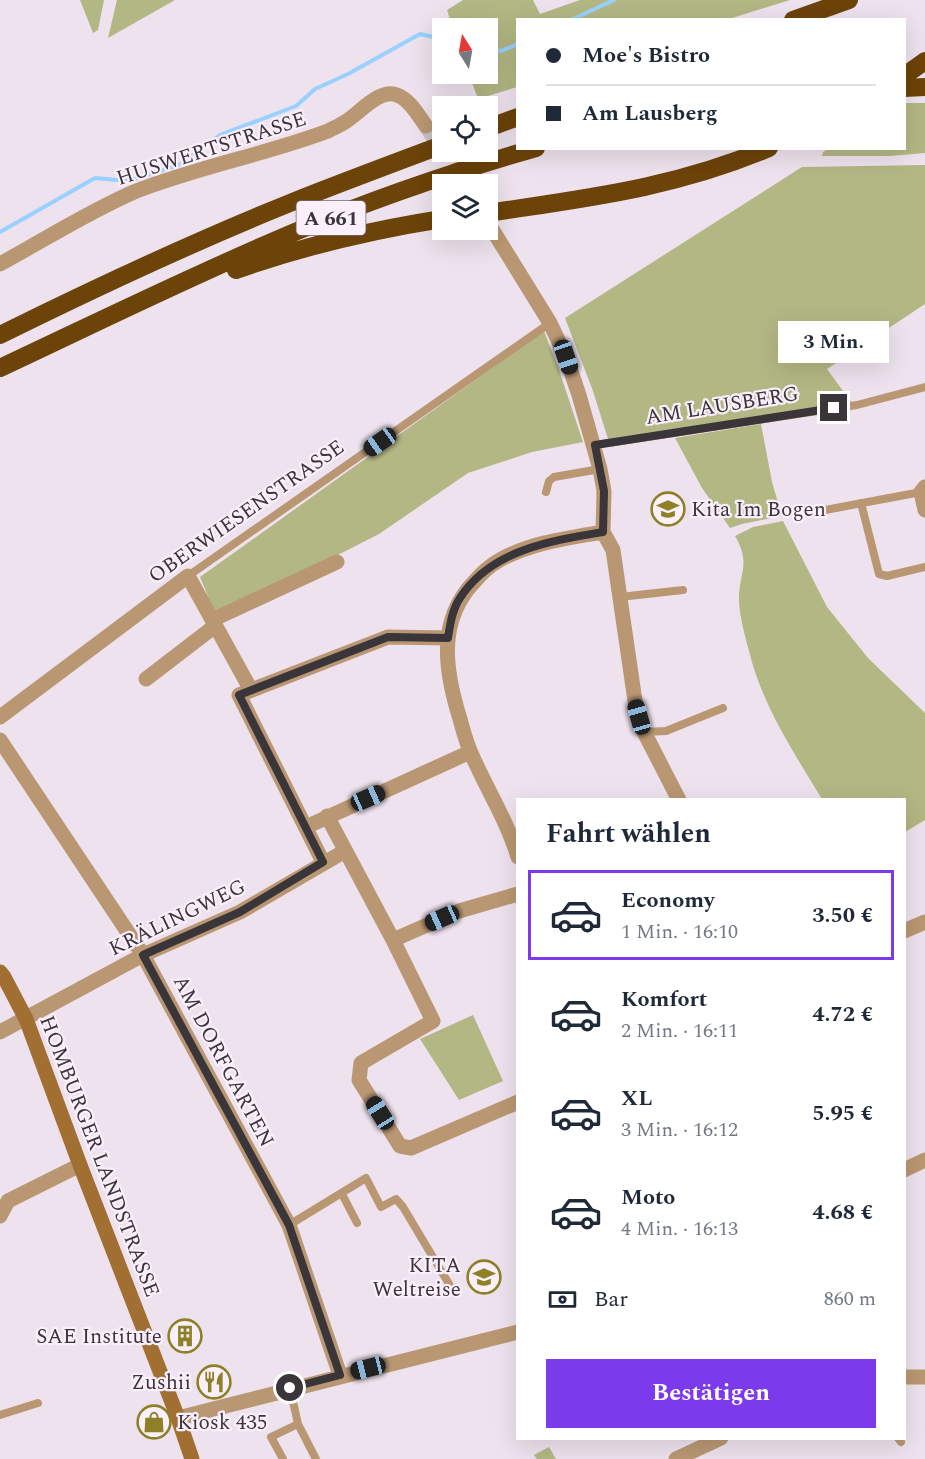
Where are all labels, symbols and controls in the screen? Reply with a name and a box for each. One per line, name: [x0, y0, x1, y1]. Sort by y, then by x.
north arrow: [432, 18, 498, 84]
map controls: [432, 18, 498, 240]
text: Moe's Bistro: [582, 39, 710, 72]
button: locate: [432, 96, 498, 162]
text: Am Lausberg: [582, 97, 718, 130]
street label: HUSWERTSTRASSE: [112, 103, 311, 195]
button: layers: [432, 174, 498, 240]
road number: A 661: [296, 201, 366, 235]
callout: 3 Min.: [778, 321, 890, 363]
text: 3 Min.: [803, 327, 864, 357]
car: [552, 337, 580, 377]
street label: AM LAUSBERG: [643, 378, 801, 434]
route end: [820, 394, 847, 421]
car: [360, 424, 400, 460]
street label: OBERWIESENSTRASSE: [142, 432, 351, 592]
school or university icon: Kita Im Bogen: [650, 491, 686, 527]
place label: Kita Im Bogen: [691, 494, 826, 526]
car: [625, 697, 653, 737]
car: [348, 782, 388, 814]
text: Fahrt wählen: [546, 813, 711, 855]
street label: KRÄLINGWEG: [103, 871, 251, 965]
text: Economy: [621, 884, 714, 917]
icon: car: [549, 888, 603, 942]
text: 3.50 €: [812, 899, 873, 932]
car: [422, 902, 462, 934]
text: 1 Min. · 16:10: [621, 917, 738, 947]
street label: AM DORFGARTEN: [164, 970, 282, 1153]
text: Komfort: [621, 983, 707, 1016]
icon: car: [549, 987, 603, 1041]
text: 4.72 €: [812, 998, 873, 1031]
street label: HOMBURGER LANDSTRASSE: [30, 1011, 168, 1302]
text: 2 Min. · 16:11: [621, 1016, 738, 1046]
text: XL: [621, 1082, 652, 1115]
icon: car: [549, 1086, 603, 1140]
car: [363, 1093, 397, 1133]
text: 5.95 €: [812, 1097, 873, 1130]
text: 3 Min. · 16:12: [621, 1115, 738, 1145]
text: Moto: [621, 1181, 675, 1214]
icon: car: [549, 1185, 603, 1239]
text: 4.68 €: [812, 1196, 873, 1229]
text: 4 Min. · 16:13: [621, 1214, 738, 1244]
place label: KITA Weltreise: [373, 1250, 461, 1306]
school or university icon: KITA Weltreise: [466, 1259, 502, 1295]
icon: cash: [546, 1283, 579, 1316]
text: Bar: [594, 1283, 628, 1316]
text: 860 m: [824, 1284, 876, 1314]
building icon: SAE Institute: [167, 1318, 203, 1354]
place label: SAE Institute: [36, 1321, 162, 1353]
car: [348, 1355, 388, 1381]
button: Bestätigen: [546, 1359, 876, 1428]
restaurant icon: Zushii: [196, 1364, 232, 1400]
place label: Zushii: [131, 1367, 191, 1399]
route start: [276, 1374, 303, 1401]
shop icon: Kiosk 435: [136, 1404, 172, 1440]
place label: Kiosk 435: [177, 1407, 267, 1439]

